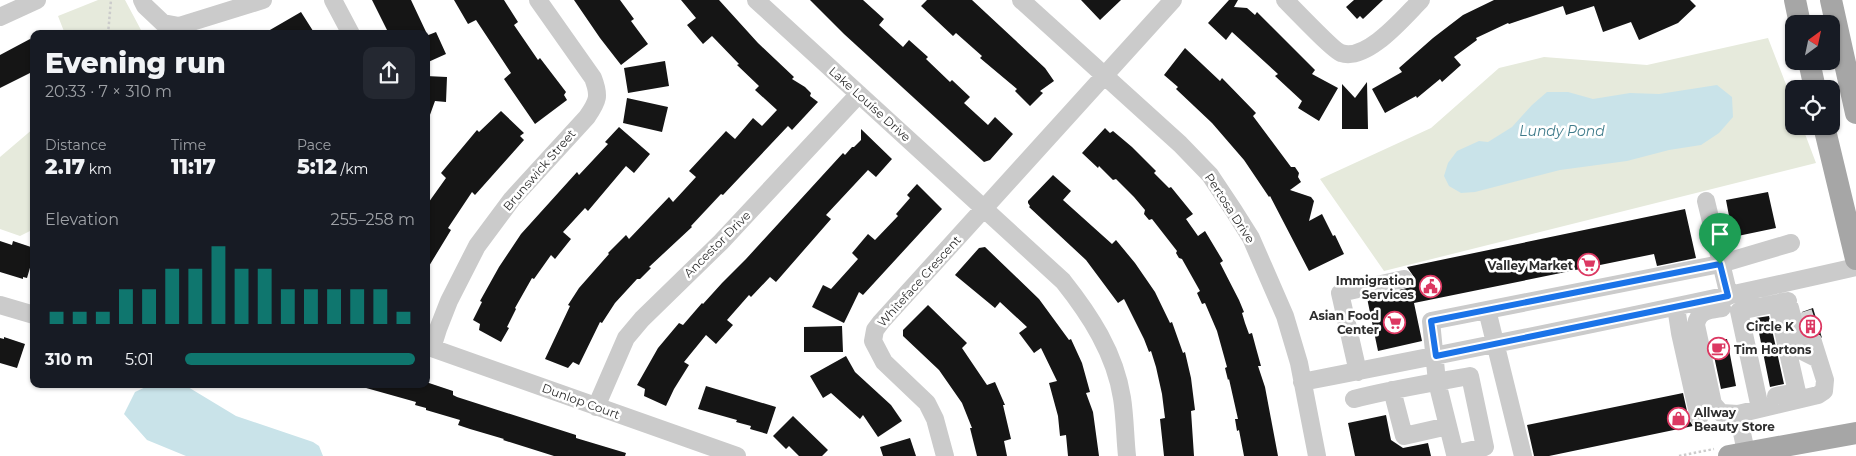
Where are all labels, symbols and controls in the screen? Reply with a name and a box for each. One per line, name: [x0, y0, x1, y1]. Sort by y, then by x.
north arrow: [1785, 15, 1840, 70]
map controls: [1785, 15, 1840, 135]
text: Evening run: [45, 46, 226, 80]
button: share: [363, 47, 415, 99]
street label: Lake Louise Drive: [826, 63, 914, 145]
button: locate: [1785, 80, 1840, 135]
text: 20:33 · 7 × 310 m: [45, 82, 172, 101]
water label: Lundy Pond: [1519, 122, 1605, 140]
street label: Brunswick Street: [500, 126, 578, 214]
text: Distance: [45, 136, 107, 154]
text: Time: [171, 136, 206, 154]
text: Pace: [297, 136, 331, 154]
text: 2.17: [45, 154, 85, 179]
text: 11:17: [171, 154, 216, 179]
text: 5:12: [297, 154, 337, 179]
text: km: [85, 160, 112, 178]
text: /km: [337, 160, 368, 178]
street label: Pertosa Drive: [1202, 170, 1258, 246]
street label: Ancestor Drive: [681, 208, 753, 280]
text: Elevation: [45, 210, 119, 229]
text: 255–258 m: [331, 210, 415, 229]
pin: [1699, 213, 1741, 264]
icon: arrive: [1706, 220, 1734, 248]
street label: Whiteface Crescent: [874, 232, 964, 330]
supermarket icon: Valley Market: [1577, 253, 1601, 277]
place label: Valley Market: [1487, 258, 1574, 273]
place label: Immigration Services: [1336, 273, 1415, 302]
public building icon: Immigration Services: [1418, 275, 1442, 299]
place label: Asian Food Center: [1308, 308, 1379, 337]
supermarket icon: Asian Food Center: [1383, 310, 1407, 334]
building icon: Circle K: [1798, 314, 1822, 338]
place label: Circle K: [1746, 319, 1795, 334]
cafe icon: Tim Hortons: [1706, 337, 1730, 361]
place label: Tim Hortons: [1734, 342, 1812, 357]
text: 310 m: [45, 350, 93, 369]
text: 5:01: [125, 350, 154, 369]
street label: Dunlop Court: [540, 380, 622, 422]
place label: Allway Beauty Store: [1693, 405, 1775, 434]
shop icon: Allway Beauty Store: [1666, 407, 1690, 431]

